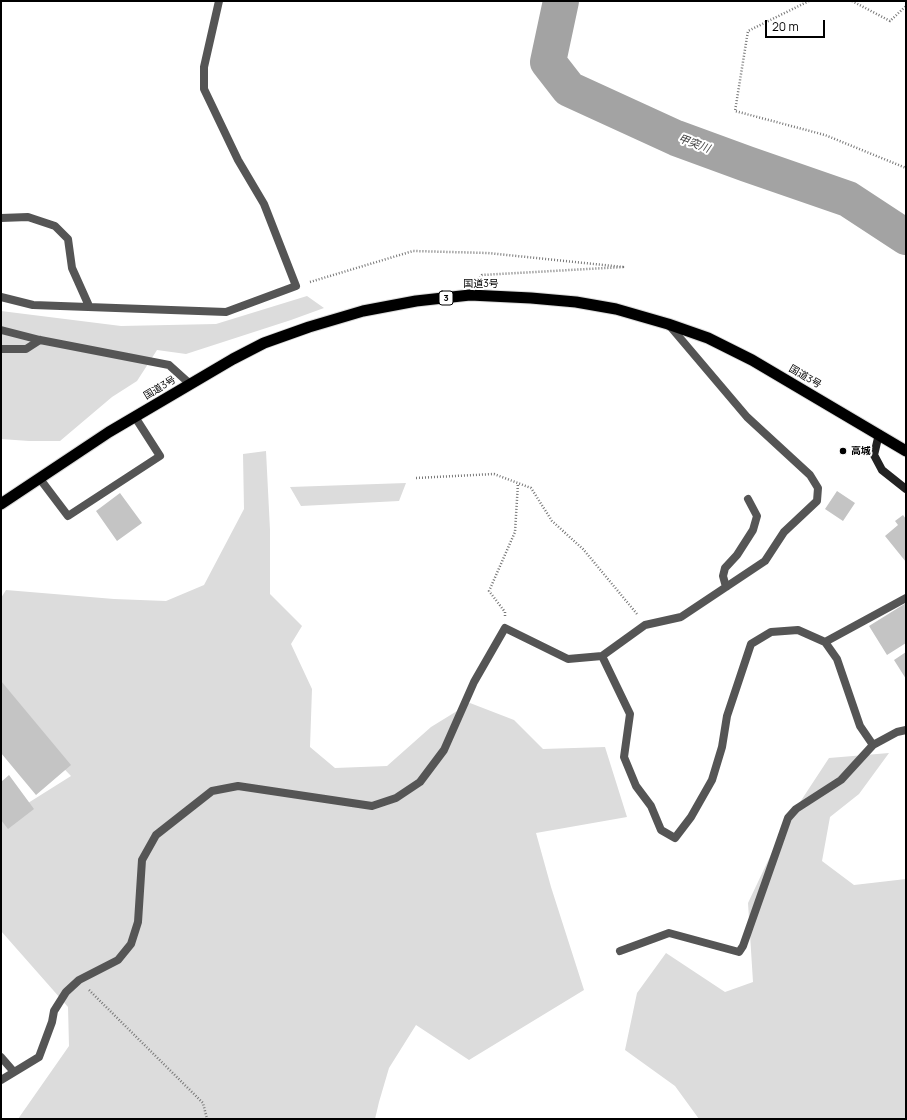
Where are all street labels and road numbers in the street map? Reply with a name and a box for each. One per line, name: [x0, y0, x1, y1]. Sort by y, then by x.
street label: 国道3号: [463, 278, 499, 290]
road number: 3: [439, 291, 453, 305]
street label: 国道3号: [787, 363, 823, 391]
street label: 国道3号: [142, 374, 178, 402]

